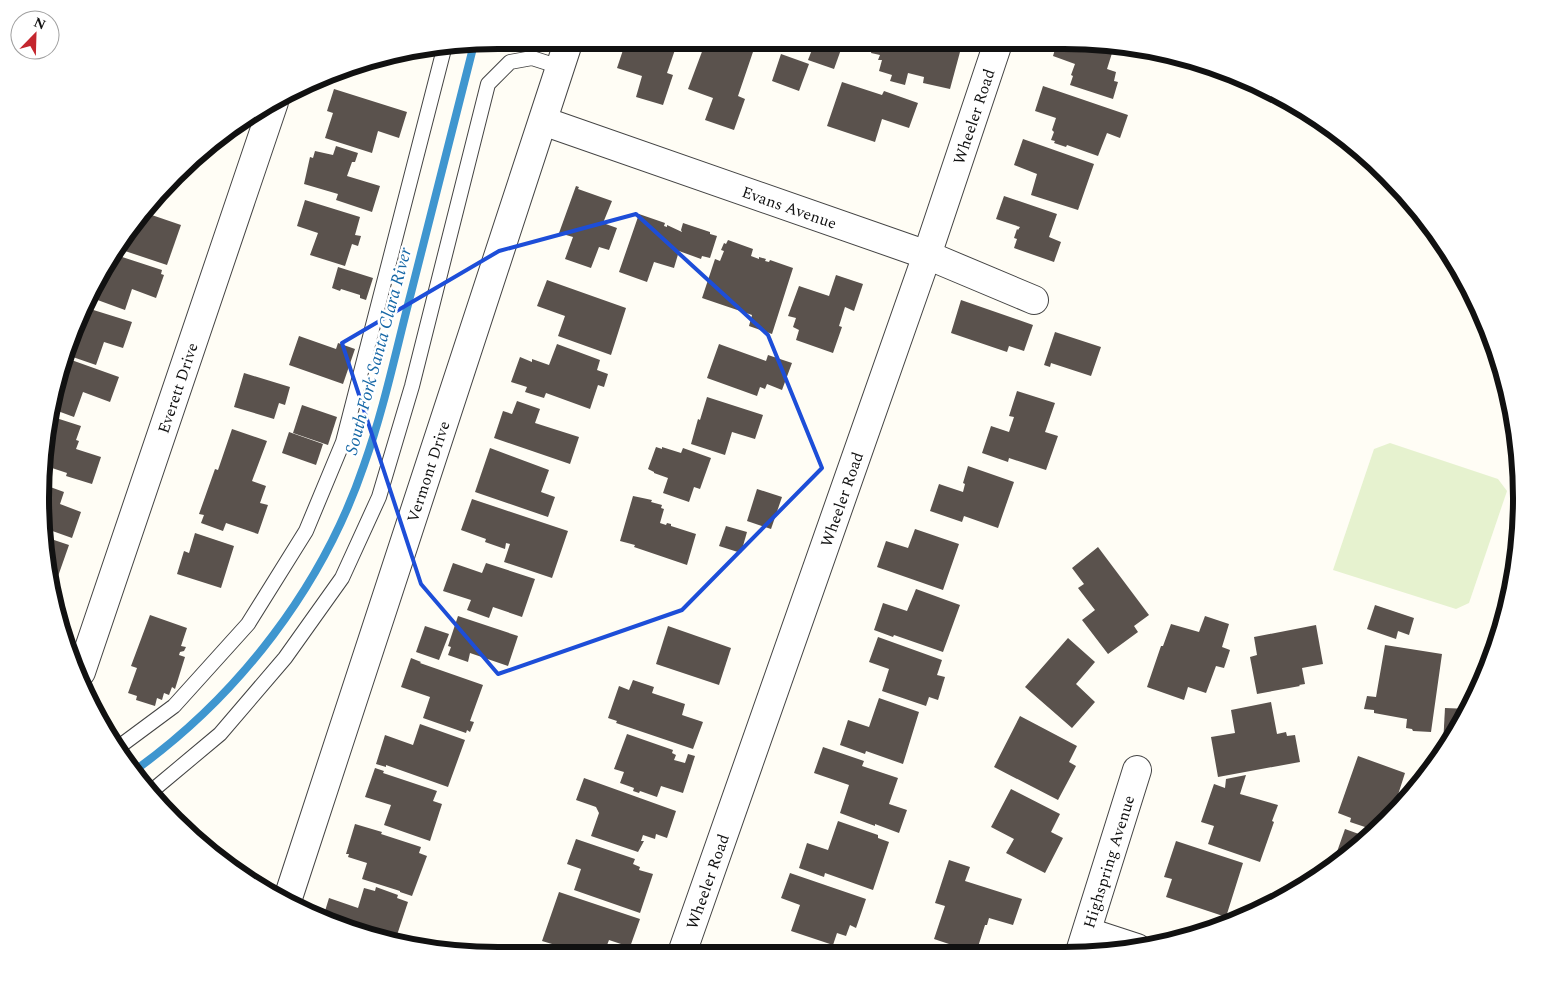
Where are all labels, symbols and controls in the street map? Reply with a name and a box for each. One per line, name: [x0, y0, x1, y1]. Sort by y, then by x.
north arrow: [10, 10, 60, 60]
text: N: [31, 12, 49, 35]
street label: Wheeler Road: [947, 66, 1002, 168]
street label: Evans Avenue: [738, 180, 840, 236]
water label: South Fork Santa Clara River: [338, 244, 419, 458]
street label: Everett Drive: [152, 340, 205, 437]
street label: Vermont Drive: [401, 418, 457, 526]
street label: Wheeler Road: [814, 449, 870, 550]
street label: Highspring Avenue: [1077, 792, 1141, 931]
street label: Wheeler Road: [680, 831, 736, 933]

